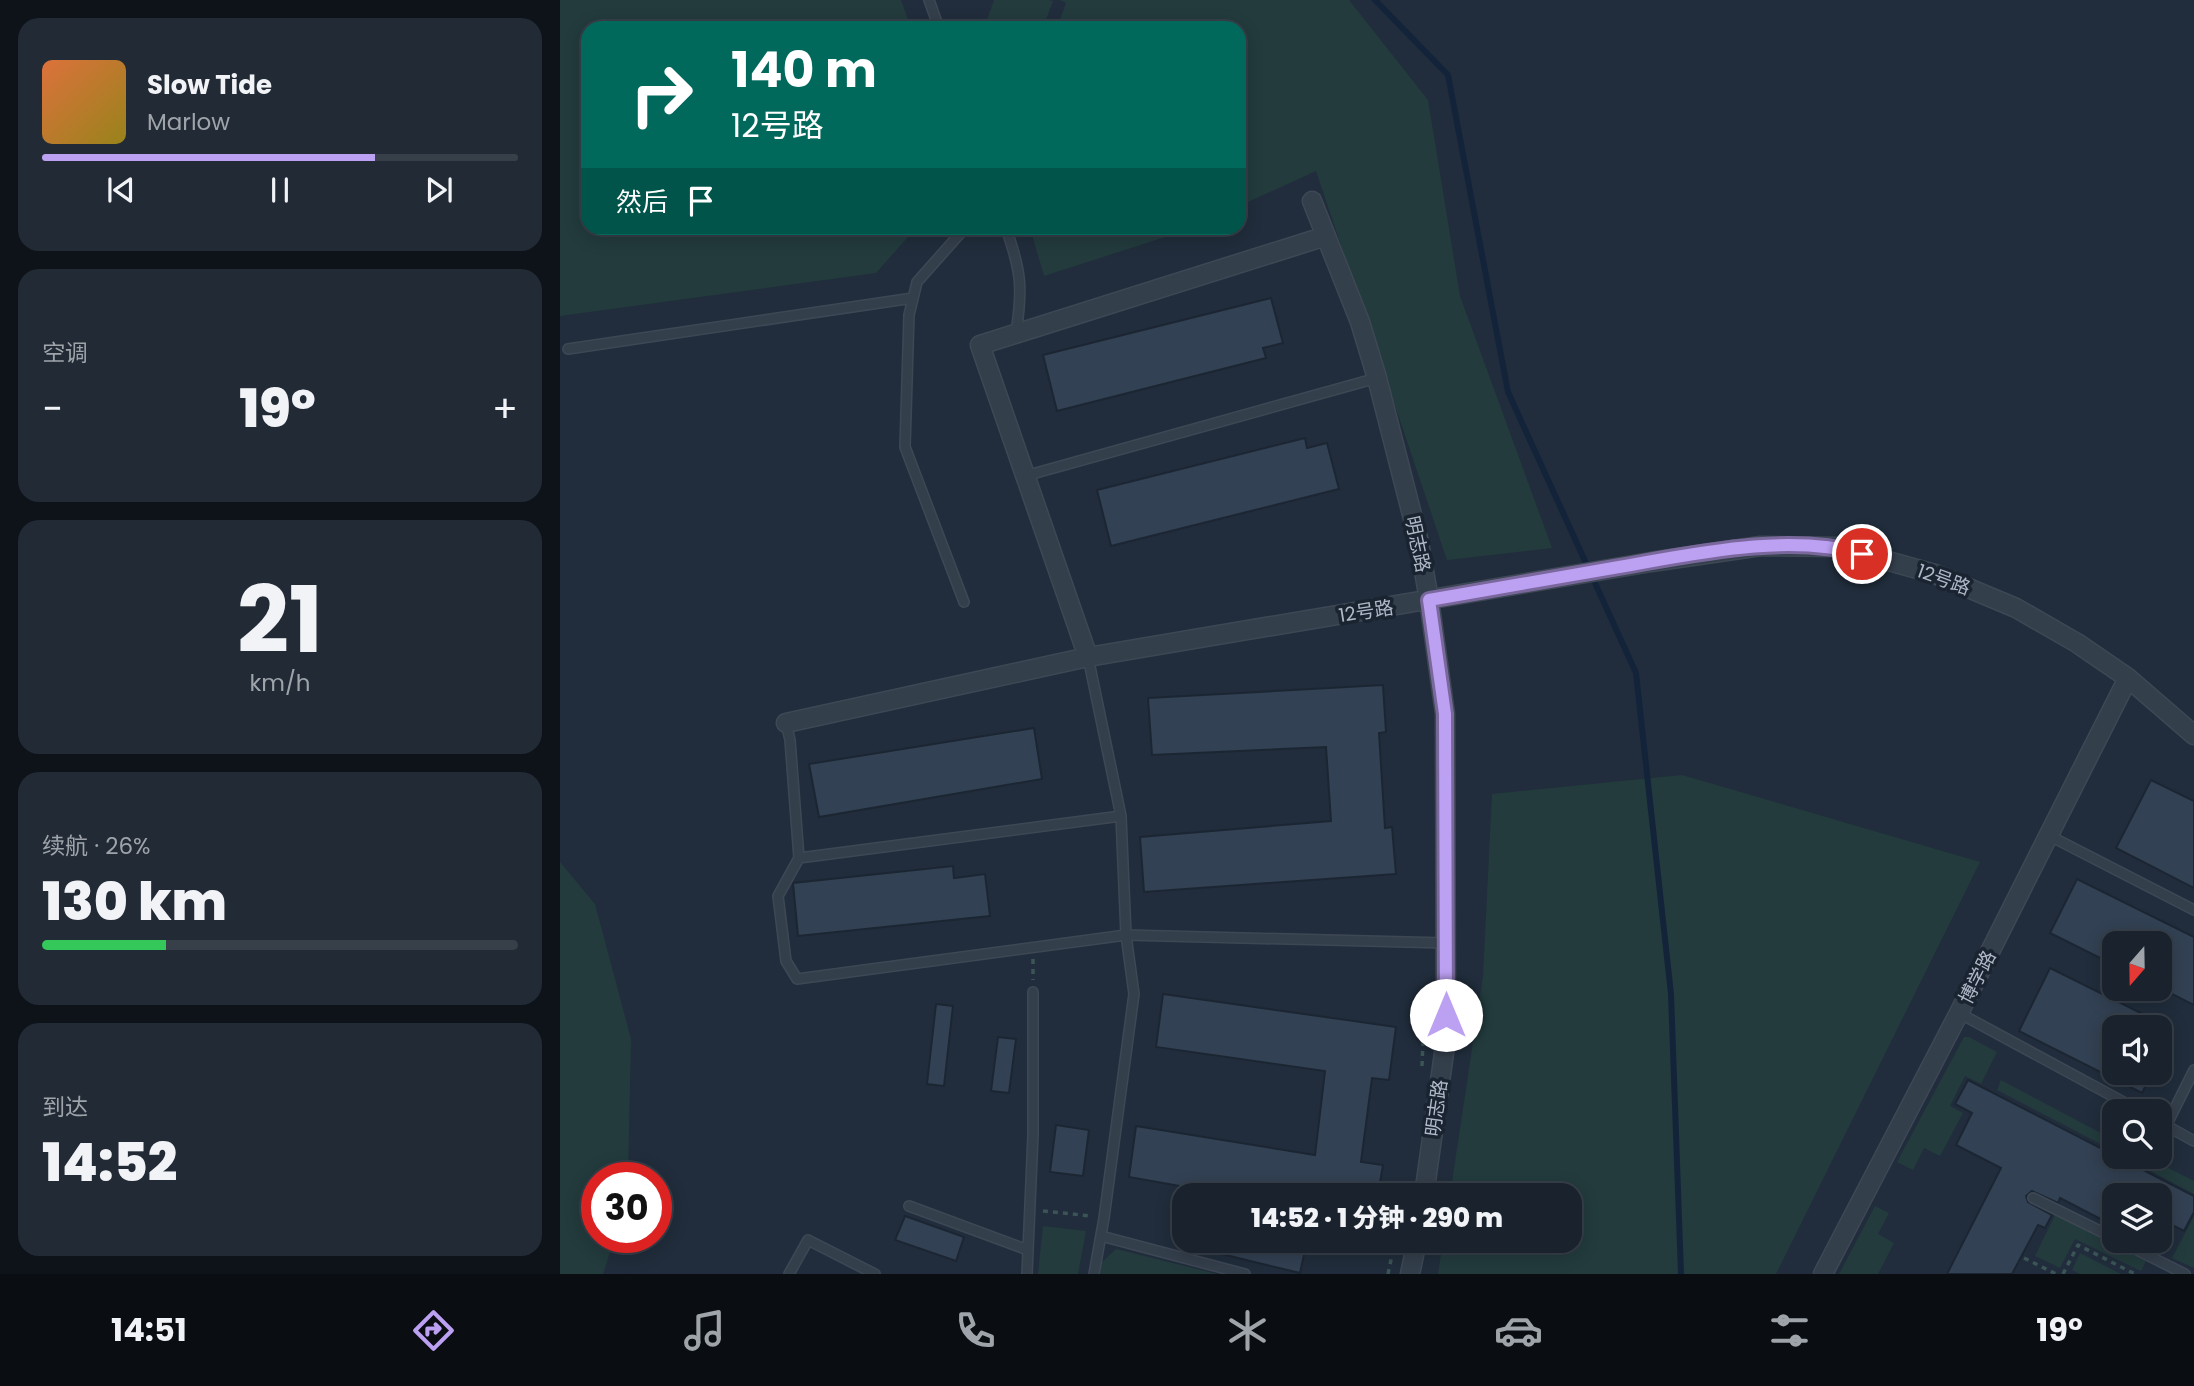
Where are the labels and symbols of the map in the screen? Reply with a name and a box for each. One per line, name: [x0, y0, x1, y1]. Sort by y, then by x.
street label: 明志路: [1398, 513, 1437, 575]
pin: [1832, 524, 1892, 584]
street label: 12号路: [1913, 557, 1974, 602]
street label: 12号路: [1337, 594, 1395, 629]
north arrow: [2102, 931, 2172, 1001]
street label: 博学路: [1952, 946, 2002, 1009]
position arrow: [1409, 978, 1483, 1052]
street label: 明志路: [1419, 1078, 1454, 1138]
speed limit sign: 30: [581, 1162, 672, 1253]

